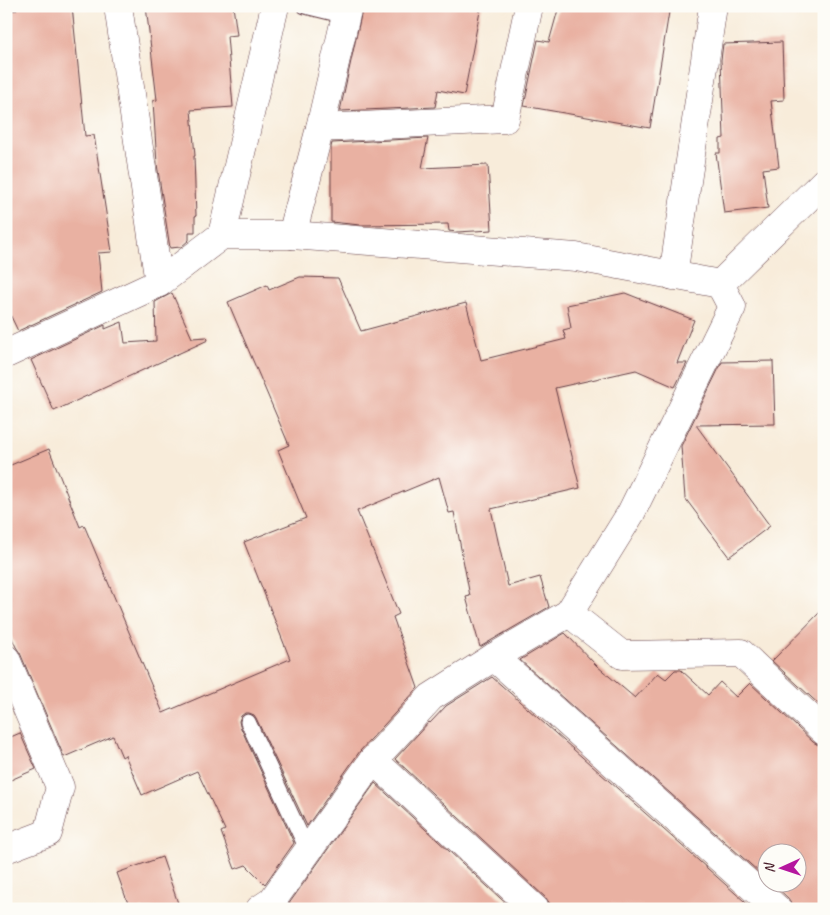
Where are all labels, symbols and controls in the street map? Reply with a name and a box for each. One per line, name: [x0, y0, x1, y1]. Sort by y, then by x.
north arrow: [758, 842, 808, 892]
text: N: [761, 862, 778, 873]

